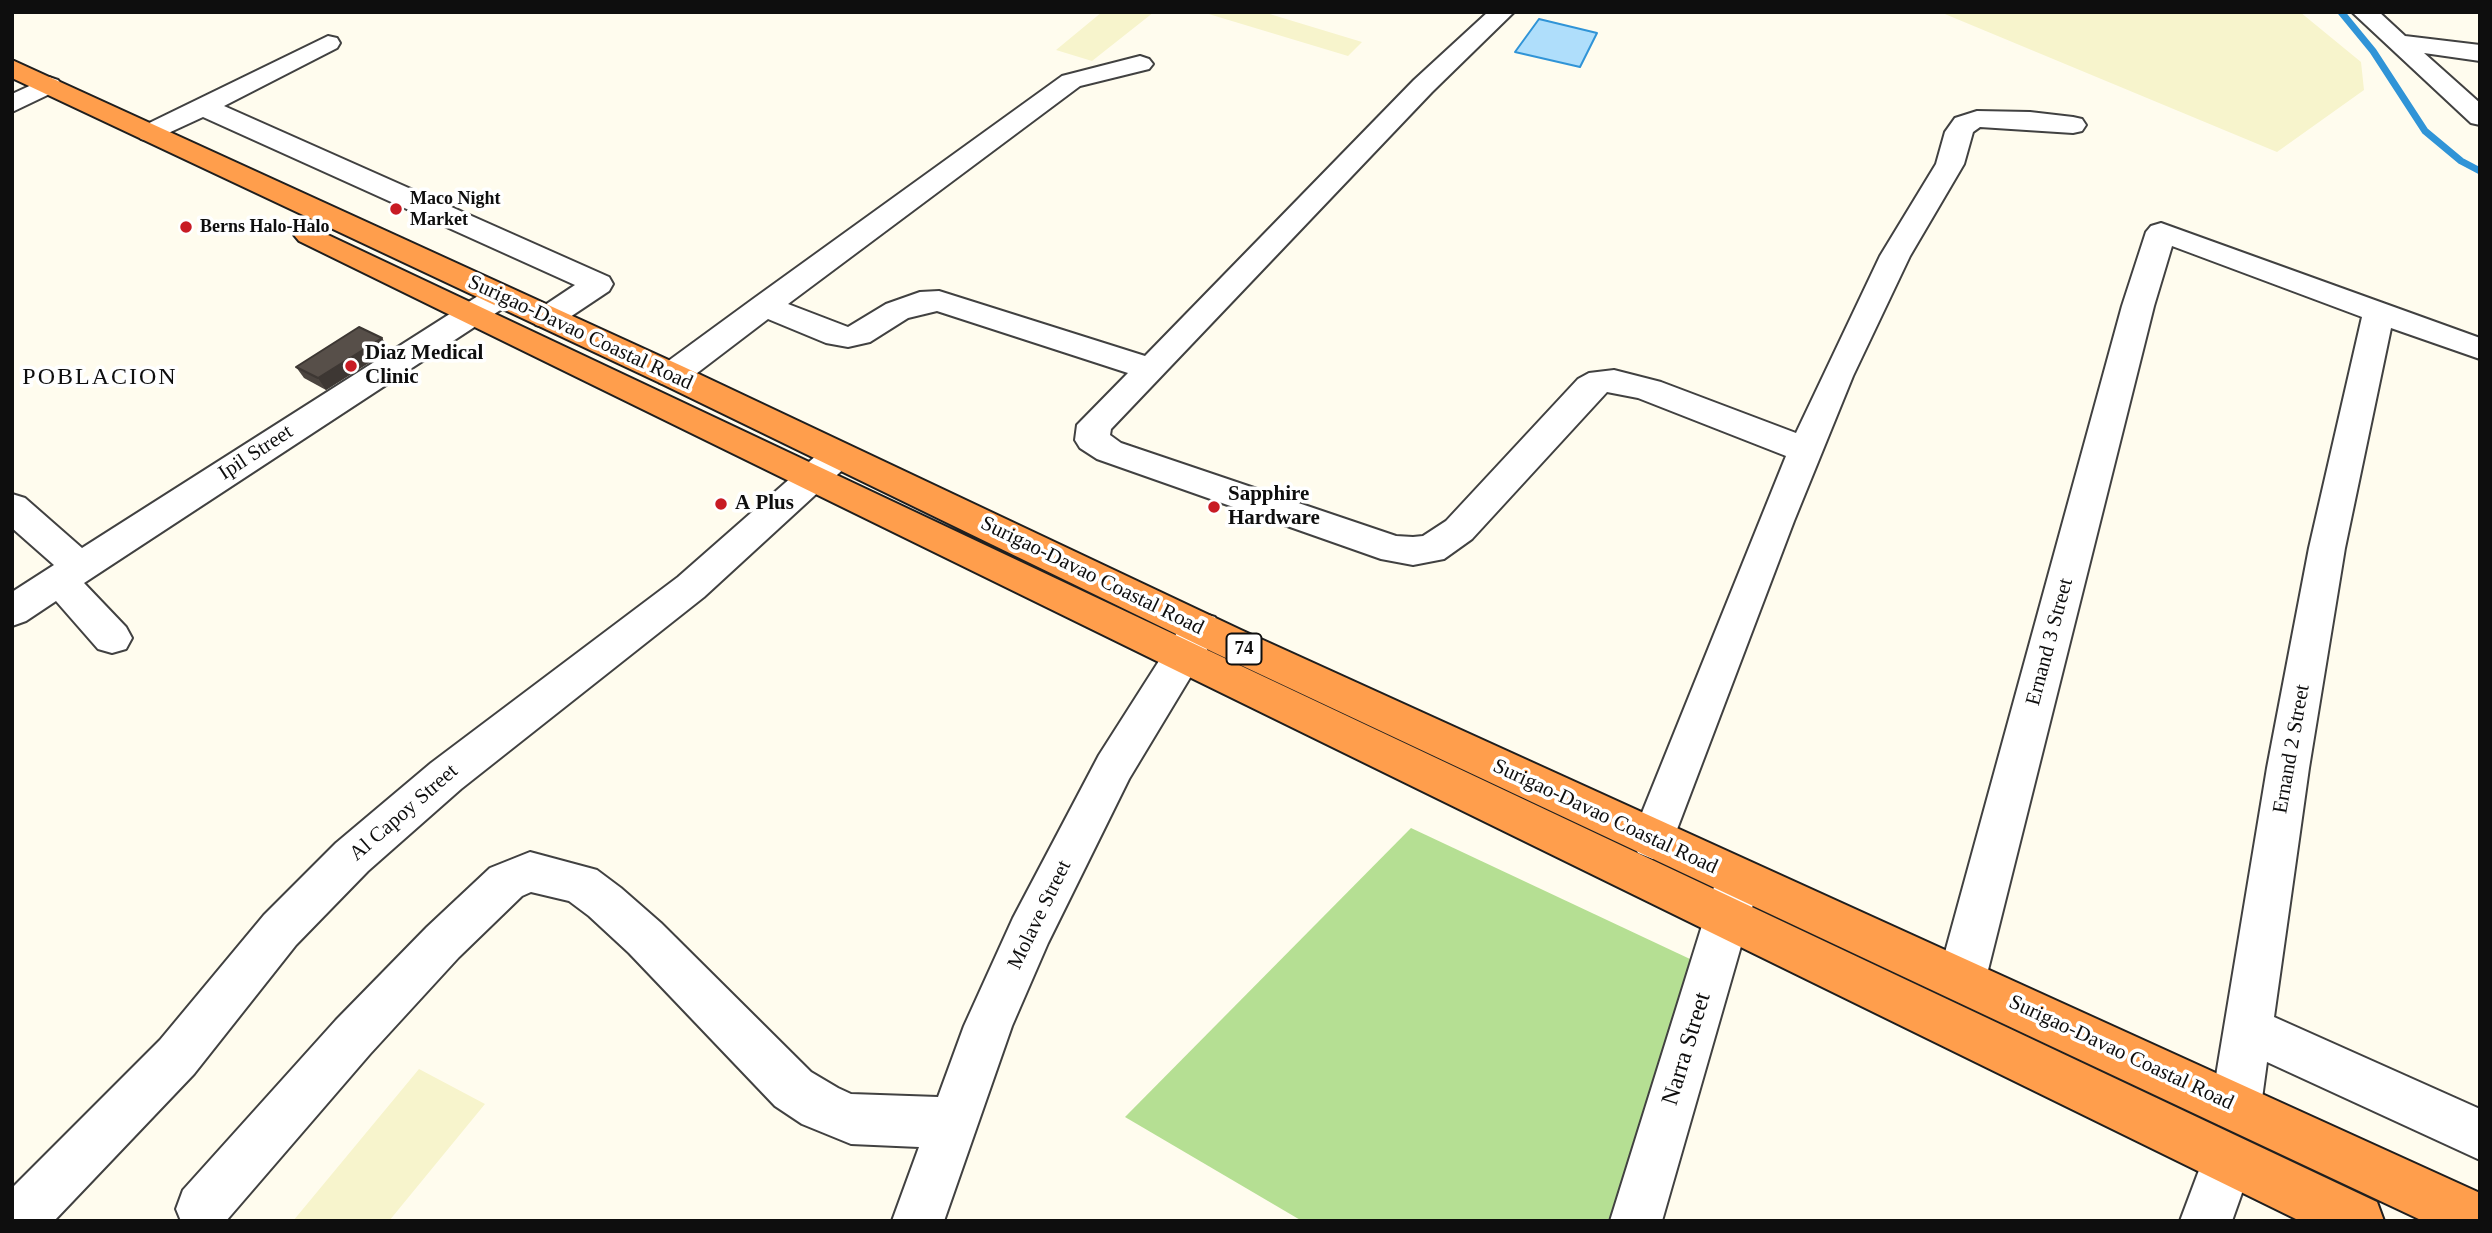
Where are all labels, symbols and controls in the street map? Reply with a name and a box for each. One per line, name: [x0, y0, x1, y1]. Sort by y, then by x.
place label: Maco Night Market: [410, 188, 500, 230]
marker: Maco Night Market: [388, 201, 404, 217]
place label: Berns Halo-Halo: [200, 216, 329, 238]
marker: Berns Halo-Halo: [178, 219, 194, 235]
street label: Surigao-Davao Coastal Road: [464, 270, 696, 396]
place label: Diaz Medical Clinic: [365, 341, 483, 391]
marker: Diaz Medical Clinic: [343, 358, 359, 374]
district label: POBLACION: [23, 364, 177, 392]
street label: Ipil Street: [214, 420, 298, 486]
place label: Sapphire Hardware: [1228, 482, 1320, 532]
place label: A Plus: [735, 491, 794, 517]
marker: A Plus: [713, 496, 729, 512]
marker: Sapphire Hardware: [1206, 499, 1222, 515]
street label: Surigao-Davao Coastal Road: [976, 511, 1208, 641]
street label: Ernand 3 Street: [2021, 576, 2079, 708]
road number: 74: [1226, 634, 1262, 664]
street label: Ernand 2 Street: [2268, 682, 2316, 816]
street label: Surigao-Davao Coastal Road: [1489, 754, 1721, 880]
street label: Al Capoy Street: [345, 759, 463, 867]
street label: Molave Street: [1003, 856, 1077, 974]
street label: Narra Street: [1656, 989, 1718, 1109]
street label: Surigao-Davao Coastal Road: [2005, 990, 2237, 1116]

